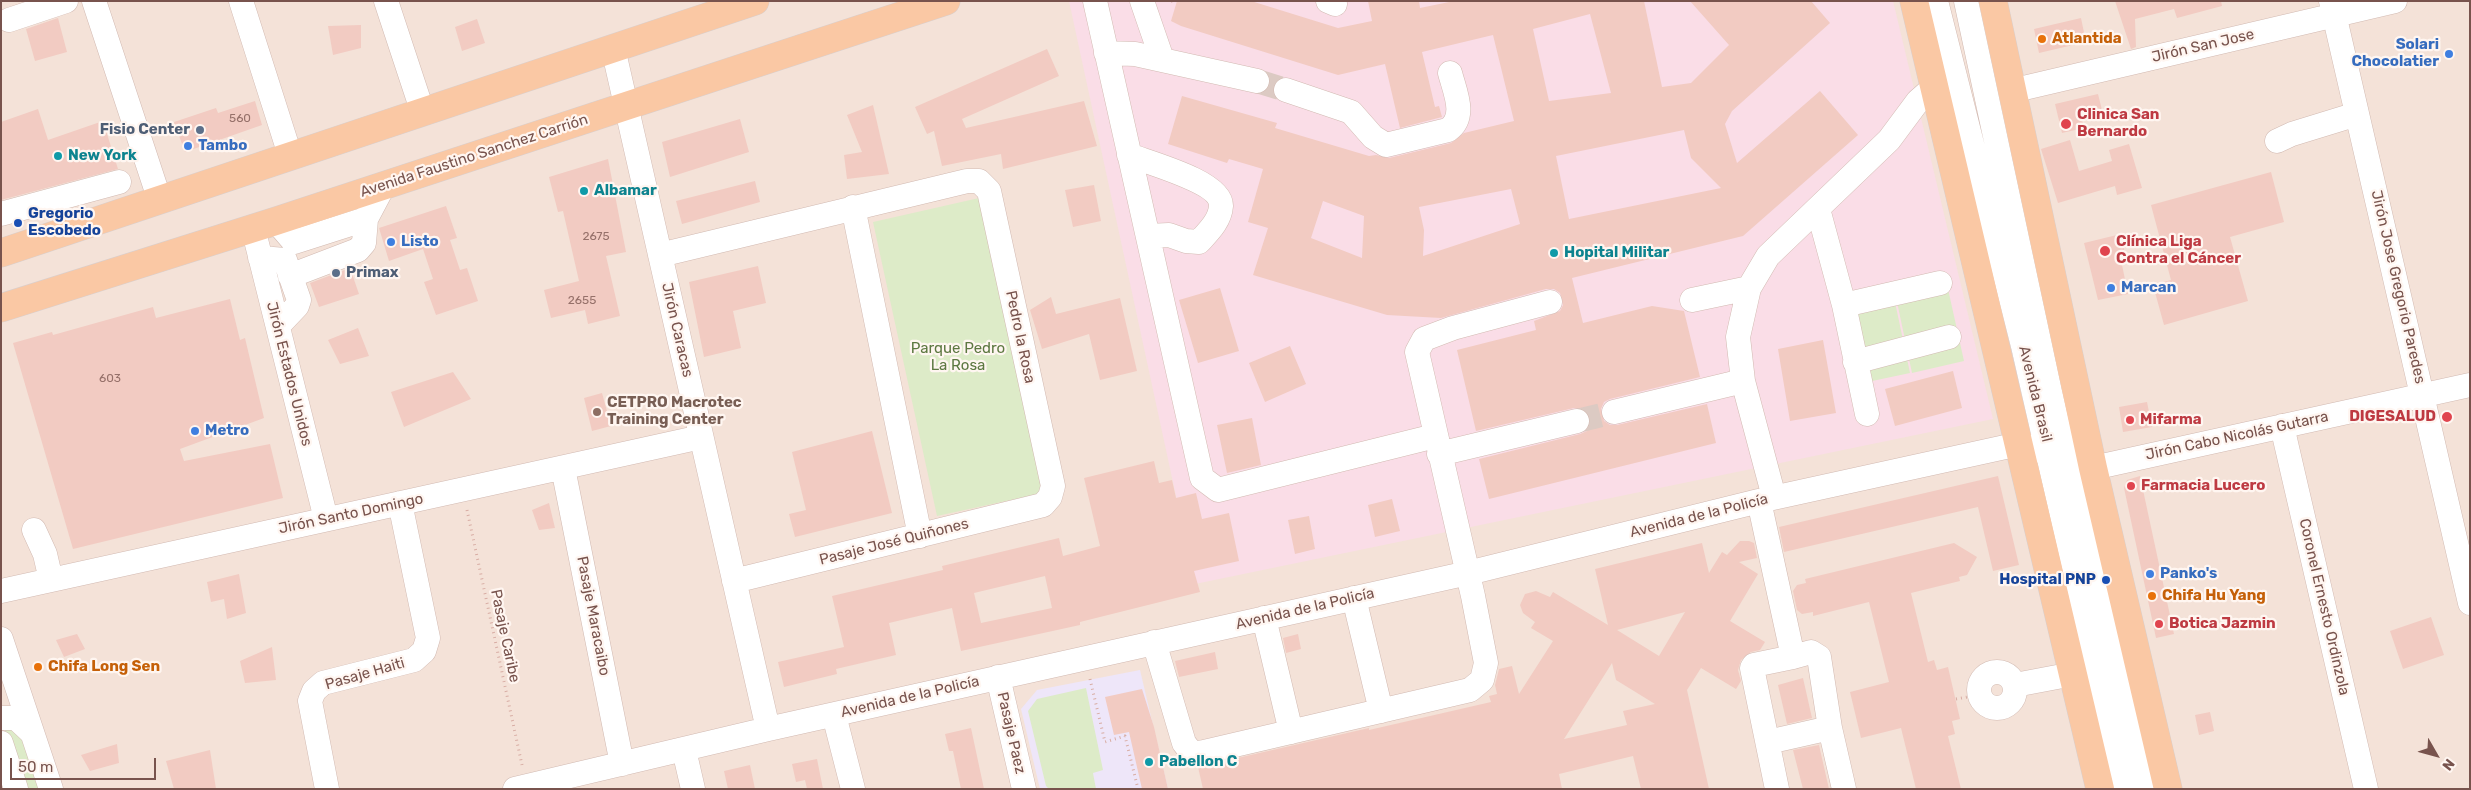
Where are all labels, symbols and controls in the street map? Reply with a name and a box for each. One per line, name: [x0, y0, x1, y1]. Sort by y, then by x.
street label: Jirón San Jose: [2150, 25, 2256, 67]
place label: Atlantida: [2052, 30, 2122, 48]
marker: Atlantida: [2036, 33, 2048, 45]
place label: Solari Chocolatier: [2351, 36, 2439, 71]
marker: Solari Chocolatier: [2443, 48, 2455, 60]
place label: Clinica San Bernardo: [2077, 106, 2159, 141]
street label: Avenida Faustino Sanchez Carrión: [358, 111, 590, 201]
house number: 560: [229, 112, 251, 126]
marker: Clinica San Bernardo: [2059, 117, 2073, 131]
place label: Fisio Center: [100, 121, 190, 139]
marker: Fisio Center: [194, 124, 206, 136]
place label: Tambo: [198, 137, 247, 155]
marker: Tambo: [182, 140, 194, 152]
place label: New York: [68, 147, 137, 165]
marker: New York: [52, 150, 64, 162]
place label: Albamar: [594, 182, 657, 200]
marker: Albamar: [578, 185, 590, 197]
street label: Jirón Jose Gregorio Paredes: [2367, 189, 2429, 385]
place label: Gregorio Escobedo: [28, 205, 101, 240]
marker: Gregorio Escobedo: [12, 217, 24, 229]
house number: 2675: [582, 230, 610, 244]
place label: Listo: [401, 233, 439, 251]
place label: Clínica Liga Contra el Cáncer: [2116, 233, 2241, 268]
marker: Listo: [385, 236, 397, 248]
place label: Hopital Militar: [1564, 244, 1669, 262]
marker: Clínica Liga Contra el Cáncer: [2098, 244, 2112, 258]
marker: Hopital Militar: [1548, 247, 1560, 259]
place label: Primax: [346, 264, 399, 282]
marker: Primax: [330, 267, 342, 279]
place label: Marcan: [2121, 279, 2176, 297]
street label: Jirón Caracas: [657, 281, 697, 379]
marker: Marcan: [2105, 282, 2117, 294]
street label: Pedro la Rosa: [1001, 289, 1039, 385]
house number: 2655: [568, 294, 596, 308]
street label: Jirón Estados Unidos: [262, 300, 316, 448]
park label: Parque Pedro La Rosa: [911, 340, 1005, 375]
street label: Avenida Brasil: [2014, 344, 2056, 444]
house number: 603: [99, 372, 121, 386]
place label: CETPRO Macrotec Training Center: [607, 394, 742, 429]
marker: CETPRO Macrotec Training Center: [591, 406, 603, 418]
street label: Jirón Cabo Nicolás Gutarra: [2144, 408, 2330, 464]
place label: DIGESALUD: [2349, 408, 2436, 426]
marker: DIGESALUD: [2440, 410, 2454, 424]
place label: Mifarma: [2140, 411, 2201, 429]
marker: Mifarma: [2124, 414, 2136, 426]
place label: Metro: [205, 422, 249, 440]
marker: Metro: [189, 425, 201, 437]
place label: Farmacia Lucero: [2141, 477, 2266, 495]
marker: Farmacia Lucero: [2125, 480, 2137, 492]
street label: Jirón Santo Domingo: [277, 490, 425, 538]
street label: Avenida de la Policía: [1628, 490, 1770, 542]
street label: Pasaje José Quiñones: [817, 515, 971, 569]
street label: Coronel Ernesto Ordinzola: [2295, 517, 2353, 697]
street label: Pasaje Maracaibo: [573, 555, 613, 677]
place label: Panko's: [2160, 565, 2217, 583]
marker: Panko's: [2144, 568, 2156, 580]
place label: Hospital PNP: [1999, 571, 2096, 589]
marker: Hospital PNP: [2100, 574, 2112, 586]
street label: Avenida de la Policía: [1234, 584, 1376, 634]
place label: Chifa Hu Yang: [2162, 587, 2266, 605]
street label: Pasaje Caribe: [486, 588, 524, 684]
marker: Chifa Hu Yang: [2146, 590, 2158, 602]
place label: Botica Jazmin: [2169, 615, 2276, 633]
marker: Botica Jazmin: [2153, 618, 2165, 630]
street label: Pasaje Haiti: [323, 654, 407, 694]
place label: Chifa Long Sen: [48, 658, 160, 676]
marker: Chifa Long Sen: [32, 661, 44, 673]
street label: Avenida de la Policía: [839, 672, 981, 722]
street label: Pasaje Paez: [993, 690, 1029, 776]
north arrow: [2411, 730, 2461, 780]
scale bar: [12, 748, 159, 780]
place label: Pabellon C: [1159, 753, 1237, 771]
text: N: [2438, 755, 2458, 774]
marker: Pabellon C: [1143, 756, 1155, 768]
text: 50 m: [18, 758, 53, 776]

